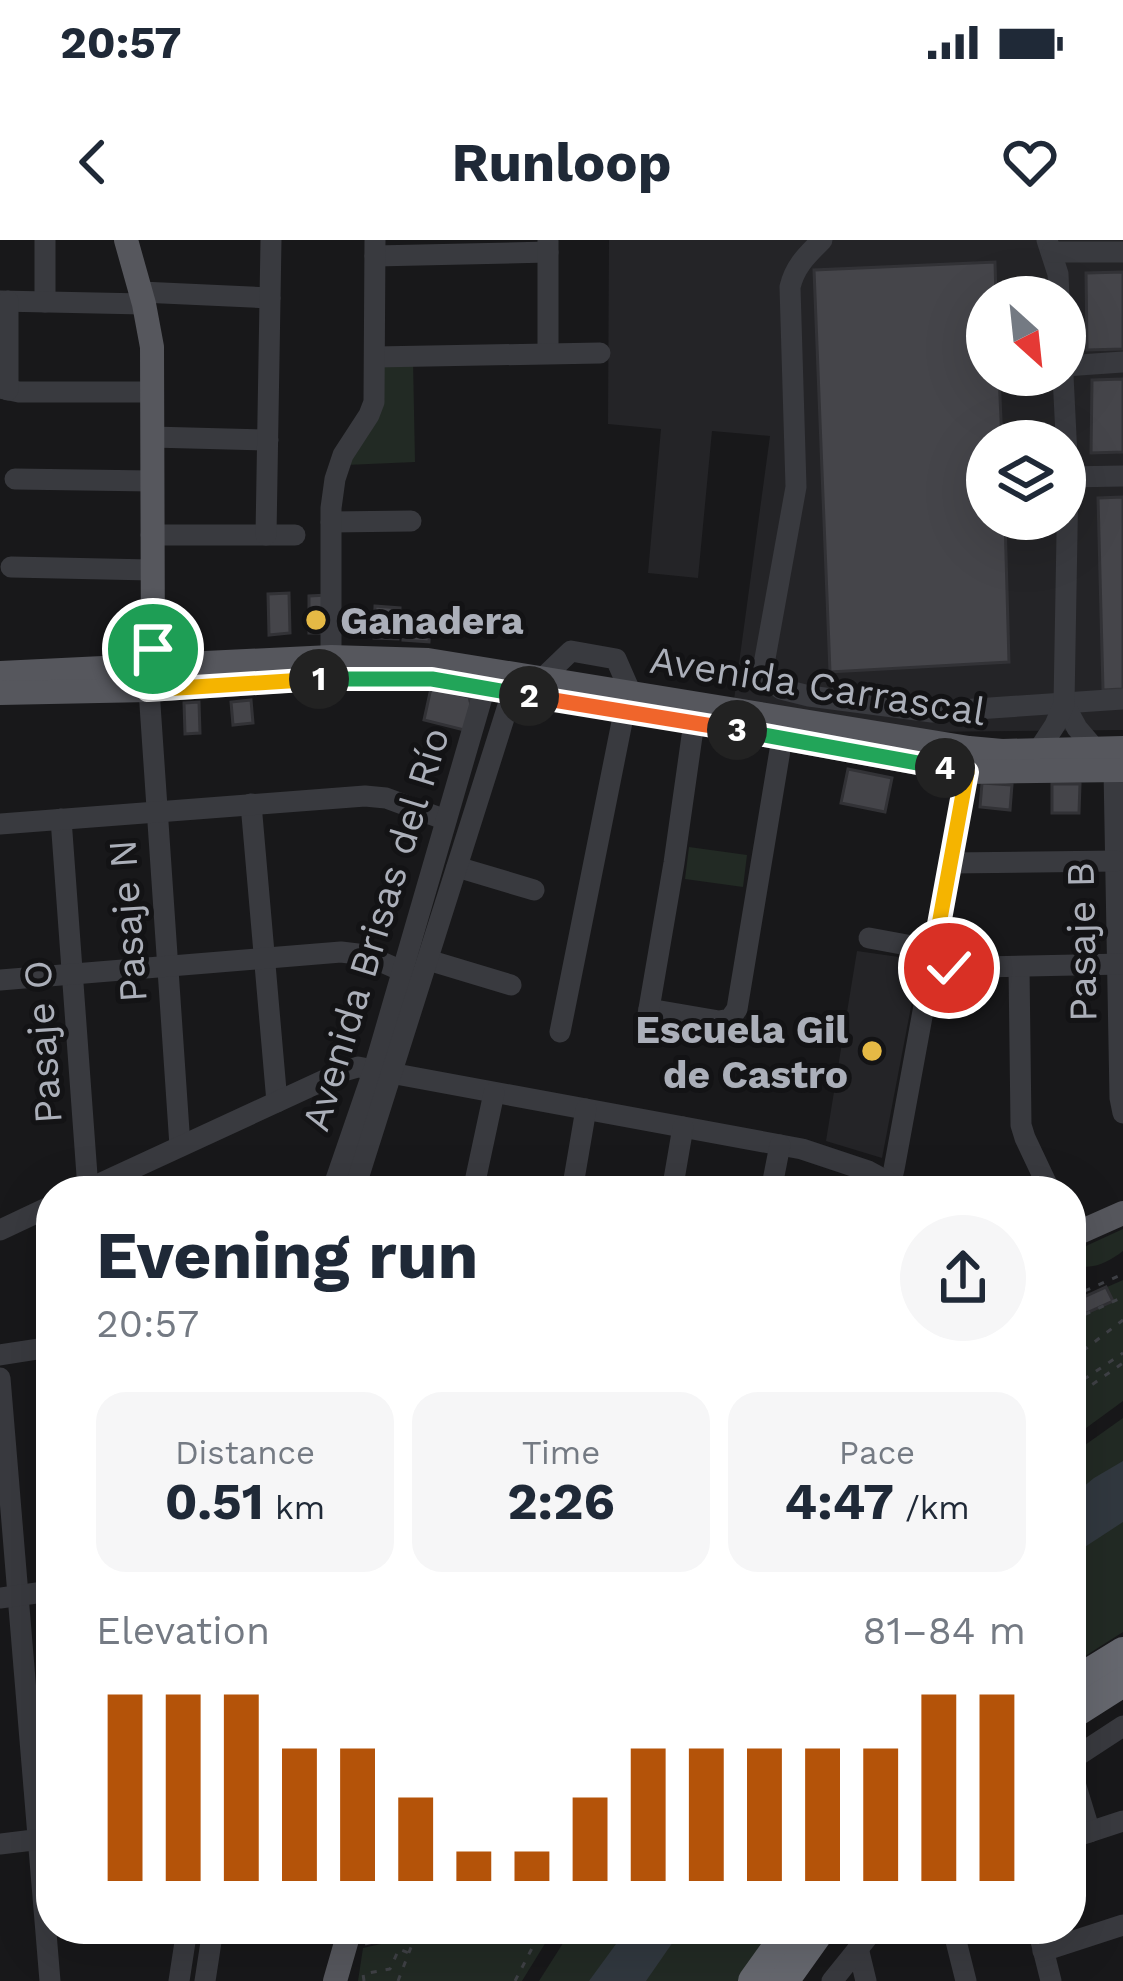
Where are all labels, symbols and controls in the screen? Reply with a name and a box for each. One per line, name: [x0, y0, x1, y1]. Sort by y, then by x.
text: 20:57: [60, 16, 182, 69]
icon: back: [60, 129, 126, 195]
icon: heart: [997, 129, 1063, 195]
text: Runloop: [451, 131, 672, 194]
north arrow: [966, 276, 1086, 396]
map controls: [966, 276, 1086, 540]
button: layers: [966, 420, 1086, 540]
pin: [102, 598, 204, 700]
place label: Ganadera: [340, 598, 524, 643]
marker: Ganadera: [303, 607, 329, 633]
icon: arrive: [120, 616, 186, 682]
street label: Avenida Carrascal: [647, 637, 989, 734]
pin: 1: [289, 649, 349, 709]
text: 1: [312, 659, 326, 698]
pin: 2: [499, 666, 559, 726]
text: 2: [519, 676, 539, 715]
pin: 3: [707, 700, 767, 760]
text: 3: [727, 710, 747, 749]
street label: Avenida Brisas del Río: [293, 722, 458, 1136]
pin: 4: [915, 738, 975, 798]
text: 4: [934, 748, 956, 787]
street label: Pasaje N: [99, 838, 156, 1004]
street label: Pasaje B: [1058, 862, 1105, 1022]
pin: [898, 917, 1000, 1019]
icon: check: [916, 935, 982, 1001]
street label: Pasaje O: [14, 959, 71, 1125]
place label: Escuela Gil de Castro: [635, 1007, 848, 1097]
marker: Escuela Gil de Castro: [859, 1038, 885, 1064]
button: share: [900, 1215, 1026, 1341]
text: Evening run: [96, 1217, 478, 1294]
text: 20:57: [96, 1301, 199, 1346]
text: Distance: [175, 1433, 315, 1472]
text: Time: [522, 1433, 600, 1472]
text: Pace: [839, 1433, 915, 1472]
text: 0.51: [165, 1472, 264, 1531]
text: 2:26: [507, 1472, 615, 1531]
text: 4:47: [784, 1472, 894, 1531]
text: km: [264, 1488, 325, 1527]
text: /km: [894, 1488, 970, 1527]
text: Elevation: [96, 1608, 270, 1653]
text: 81–84 m: [863, 1608, 1026, 1653]

